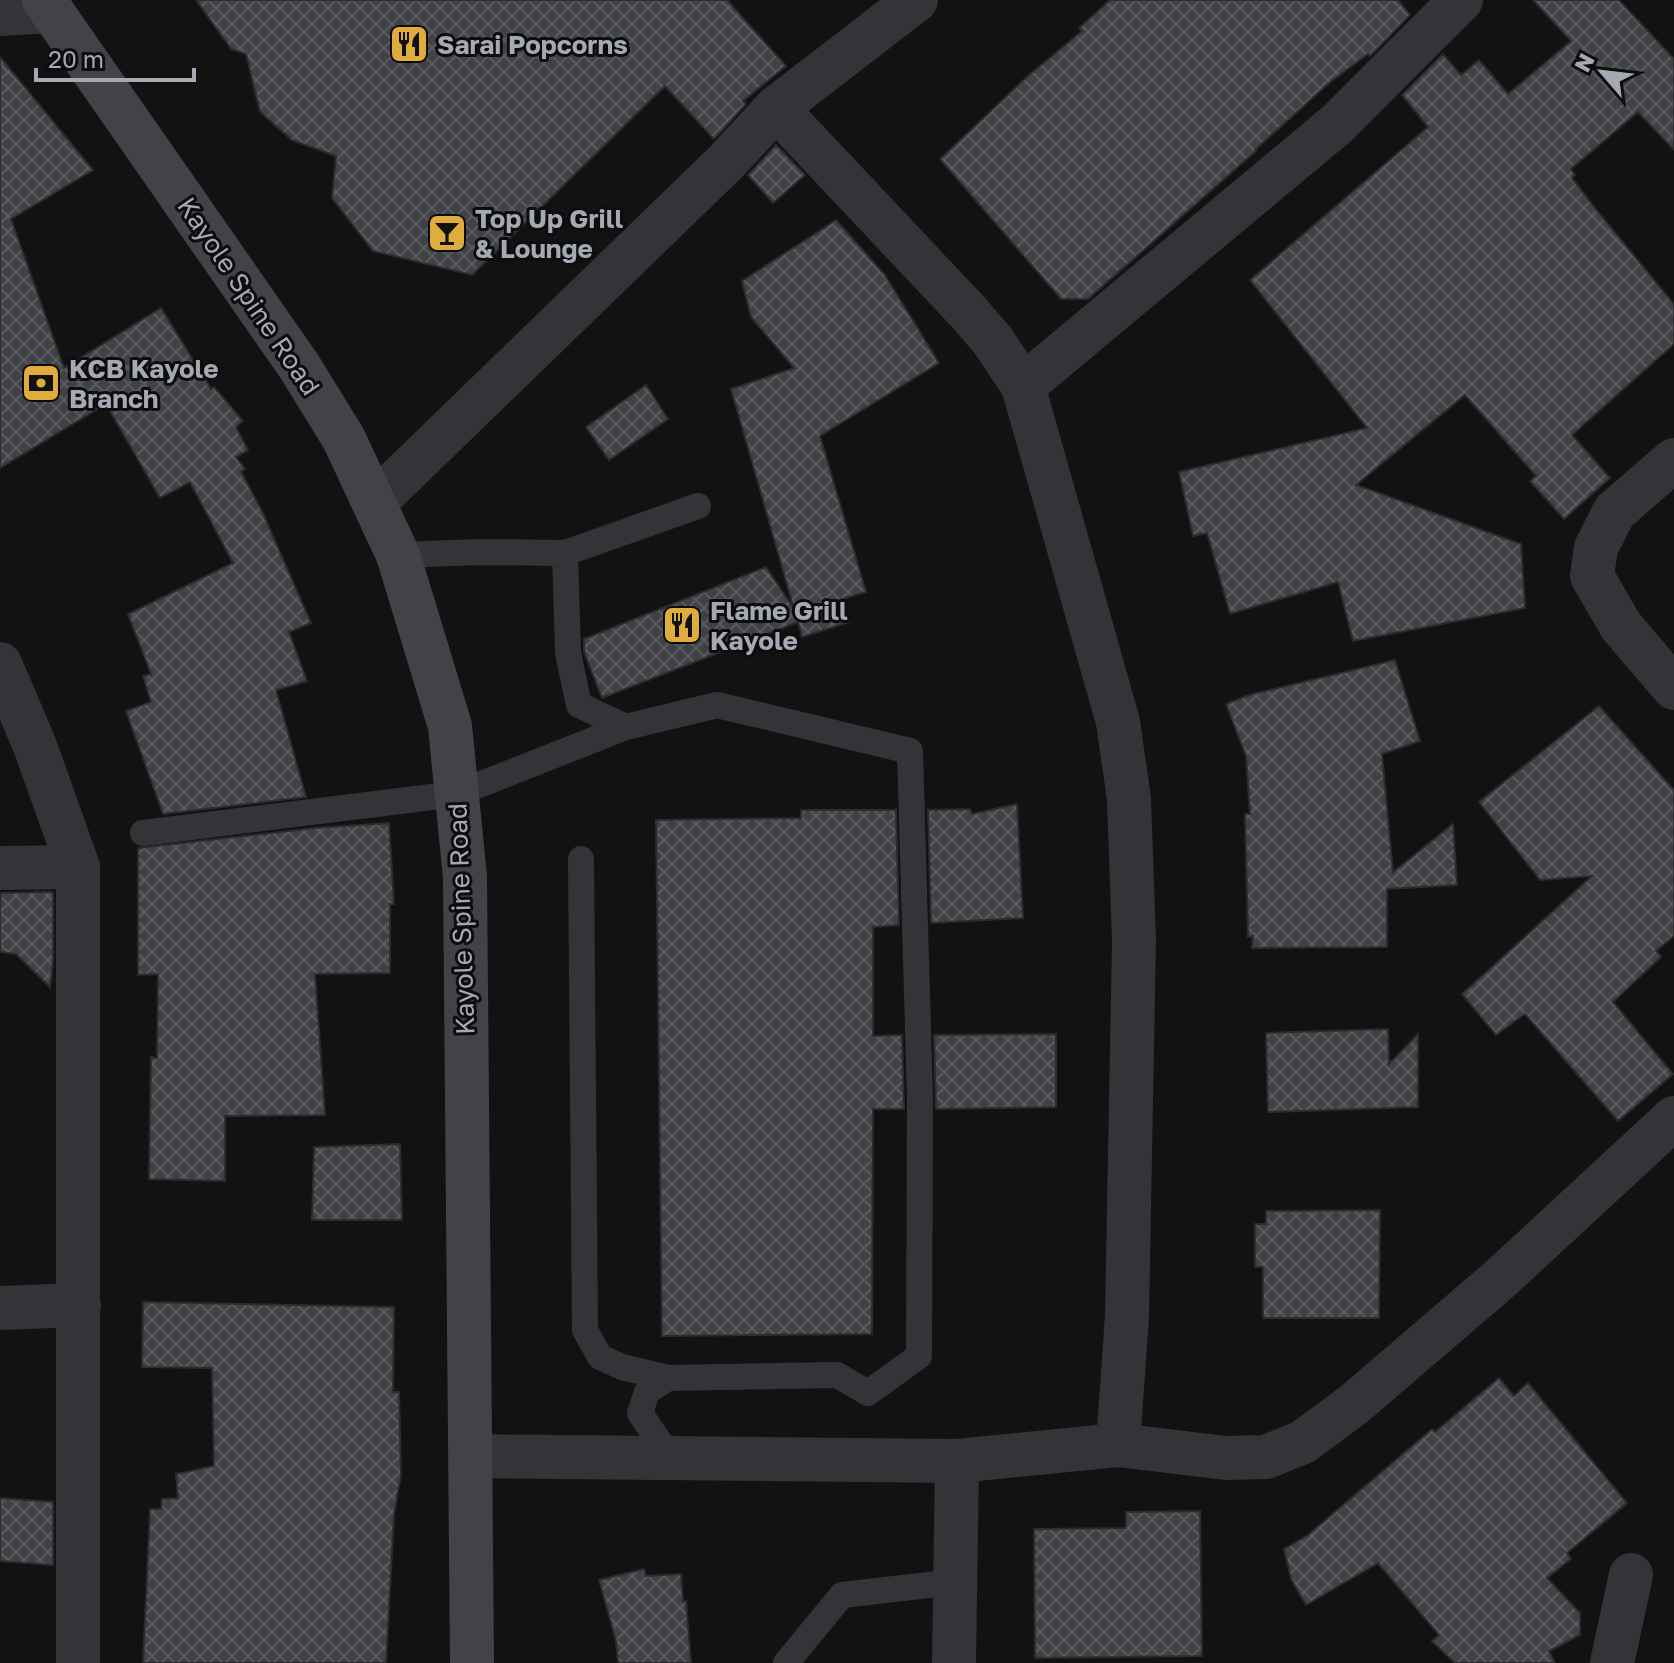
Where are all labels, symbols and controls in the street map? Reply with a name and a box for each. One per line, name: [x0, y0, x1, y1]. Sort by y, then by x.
restaurant icon: Sarai Popcorns: [388, 23, 430, 65]
place label: Sarai Popcorns: [437, 29, 628, 60]
scale bar: [36, 32, 194, 82]
north arrow: [1562, 32, 1642, 112]
text: 20 m: [48, 44, 104, 73]
text: N: [1568, 49, 1600, 76]
street label: Kayole Spine Road: [171, 191, 327, 401]
place label: Top Up Grill & Lounge: [475, 203, 623, 264]
bar icon: Top Up Grill & Lounge: [426, 212, 468, 254]
place label: KCB Kayole Branch: [69, 353, 219, 414]
bank icon: KCB Kayole Branch: [20, 362, 62, 404]
place label: Flame Grill Kayole: [710, 595, 848, 656]
restaurant icon: Flame Grill Kayole: [661, 604, 703, 646]
street label: Kayole Spine Road: [441, 803, 481, 1035]

